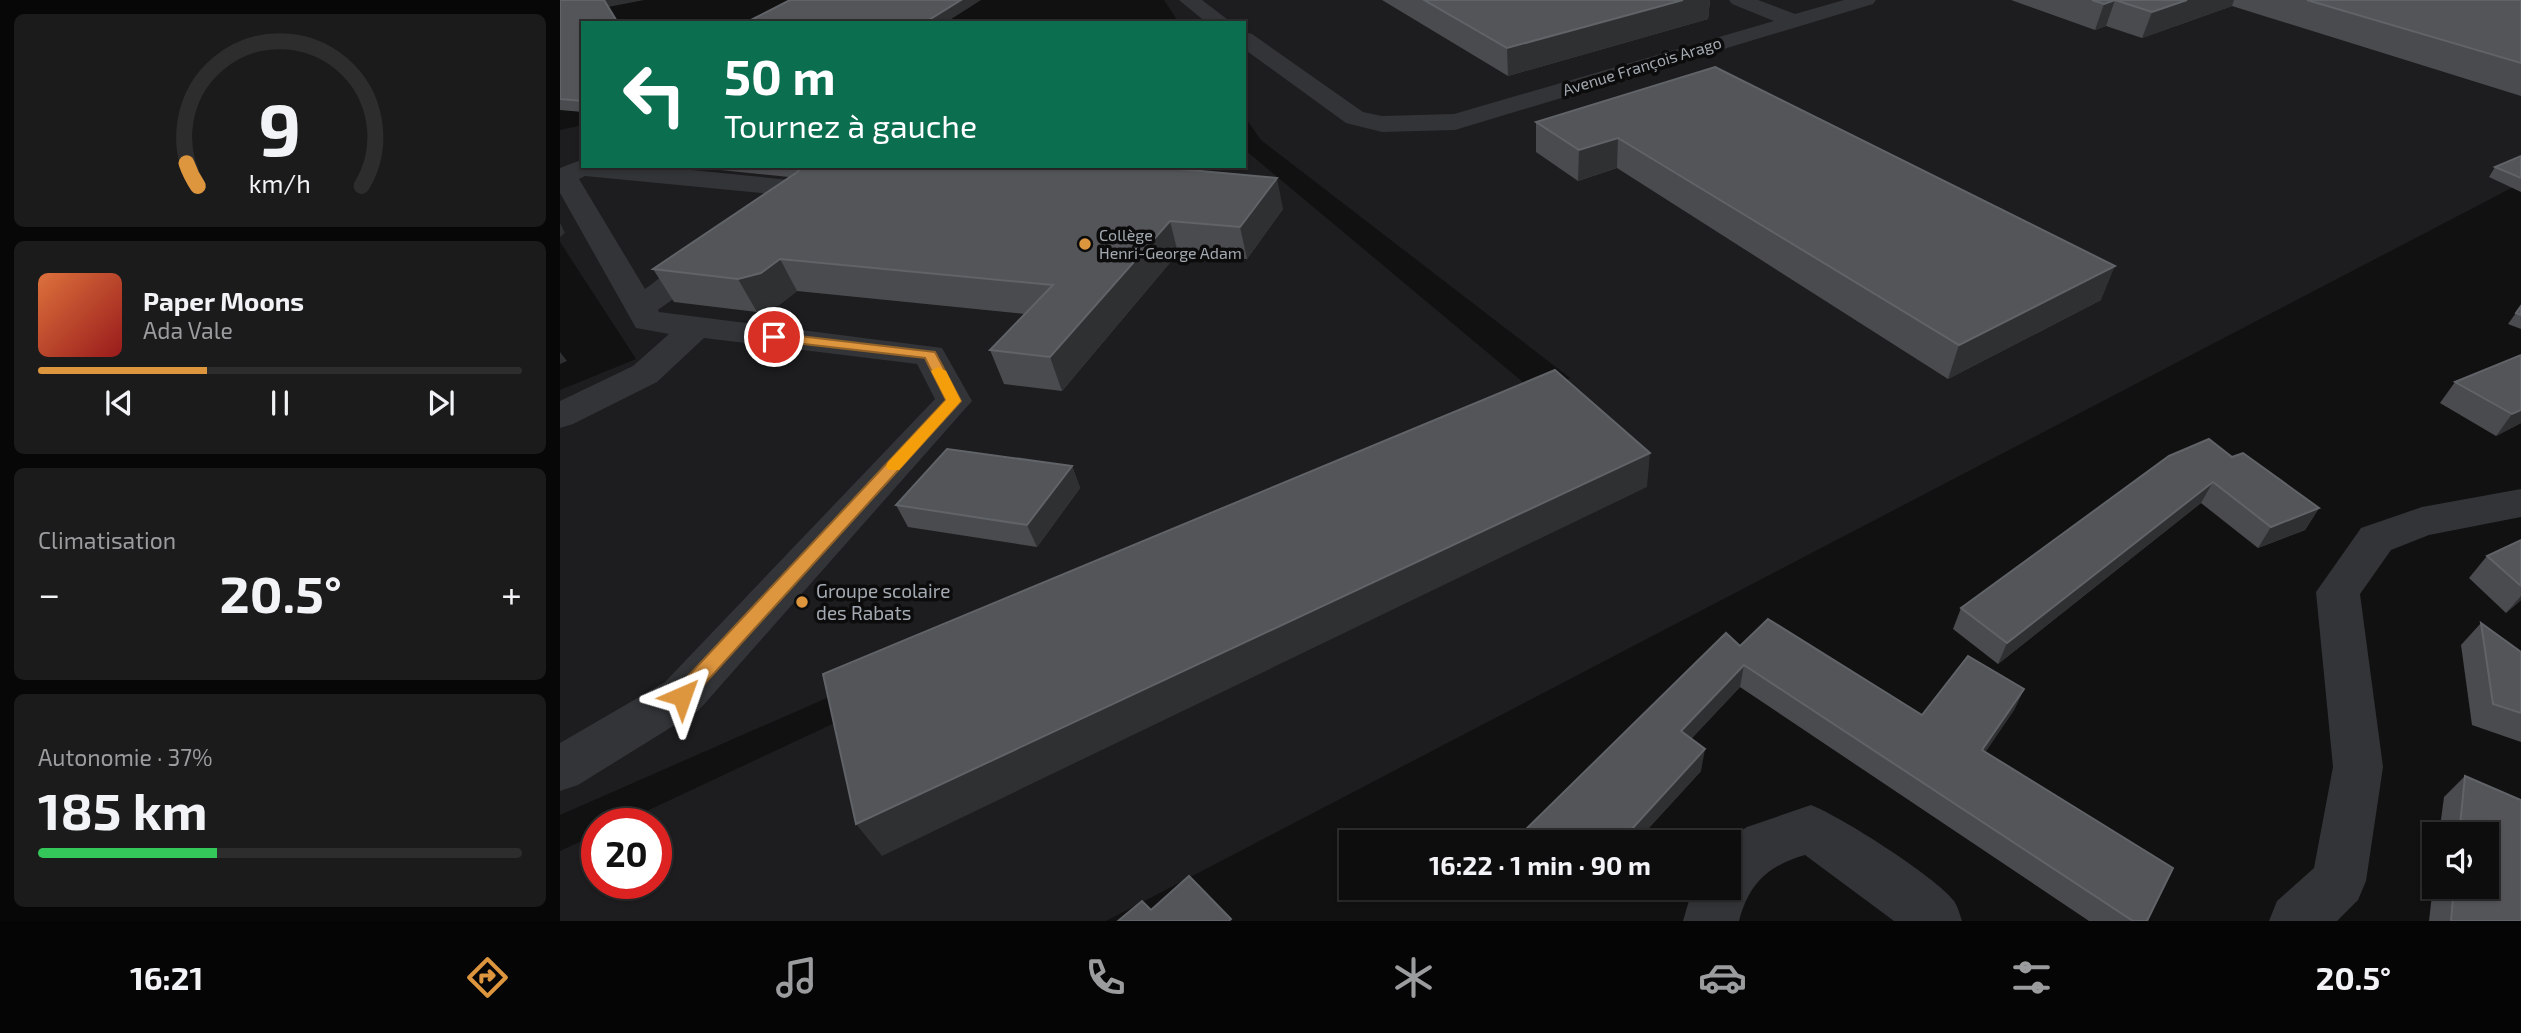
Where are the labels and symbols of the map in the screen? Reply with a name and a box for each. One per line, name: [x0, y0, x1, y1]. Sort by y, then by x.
street label: Avenue François Arago: [1560, 32, 1724, 100]
place label: Collège Henri-George Adam: [1099, 225, 1242, 262]
marker: Collège Henri-George Adam: [1077, 236, 1093, 252]
pin: [744, 307, 804, 367]
place label: Groupe scolaire des Rabats: [816, 579, 950, 624]
marker: Groupe scolaire des Rabats: [794, 594, 810, 610]
position arrow: [645, 659, 719, 733]
speed limit sign: 20: [581, 808, 672, 899]

